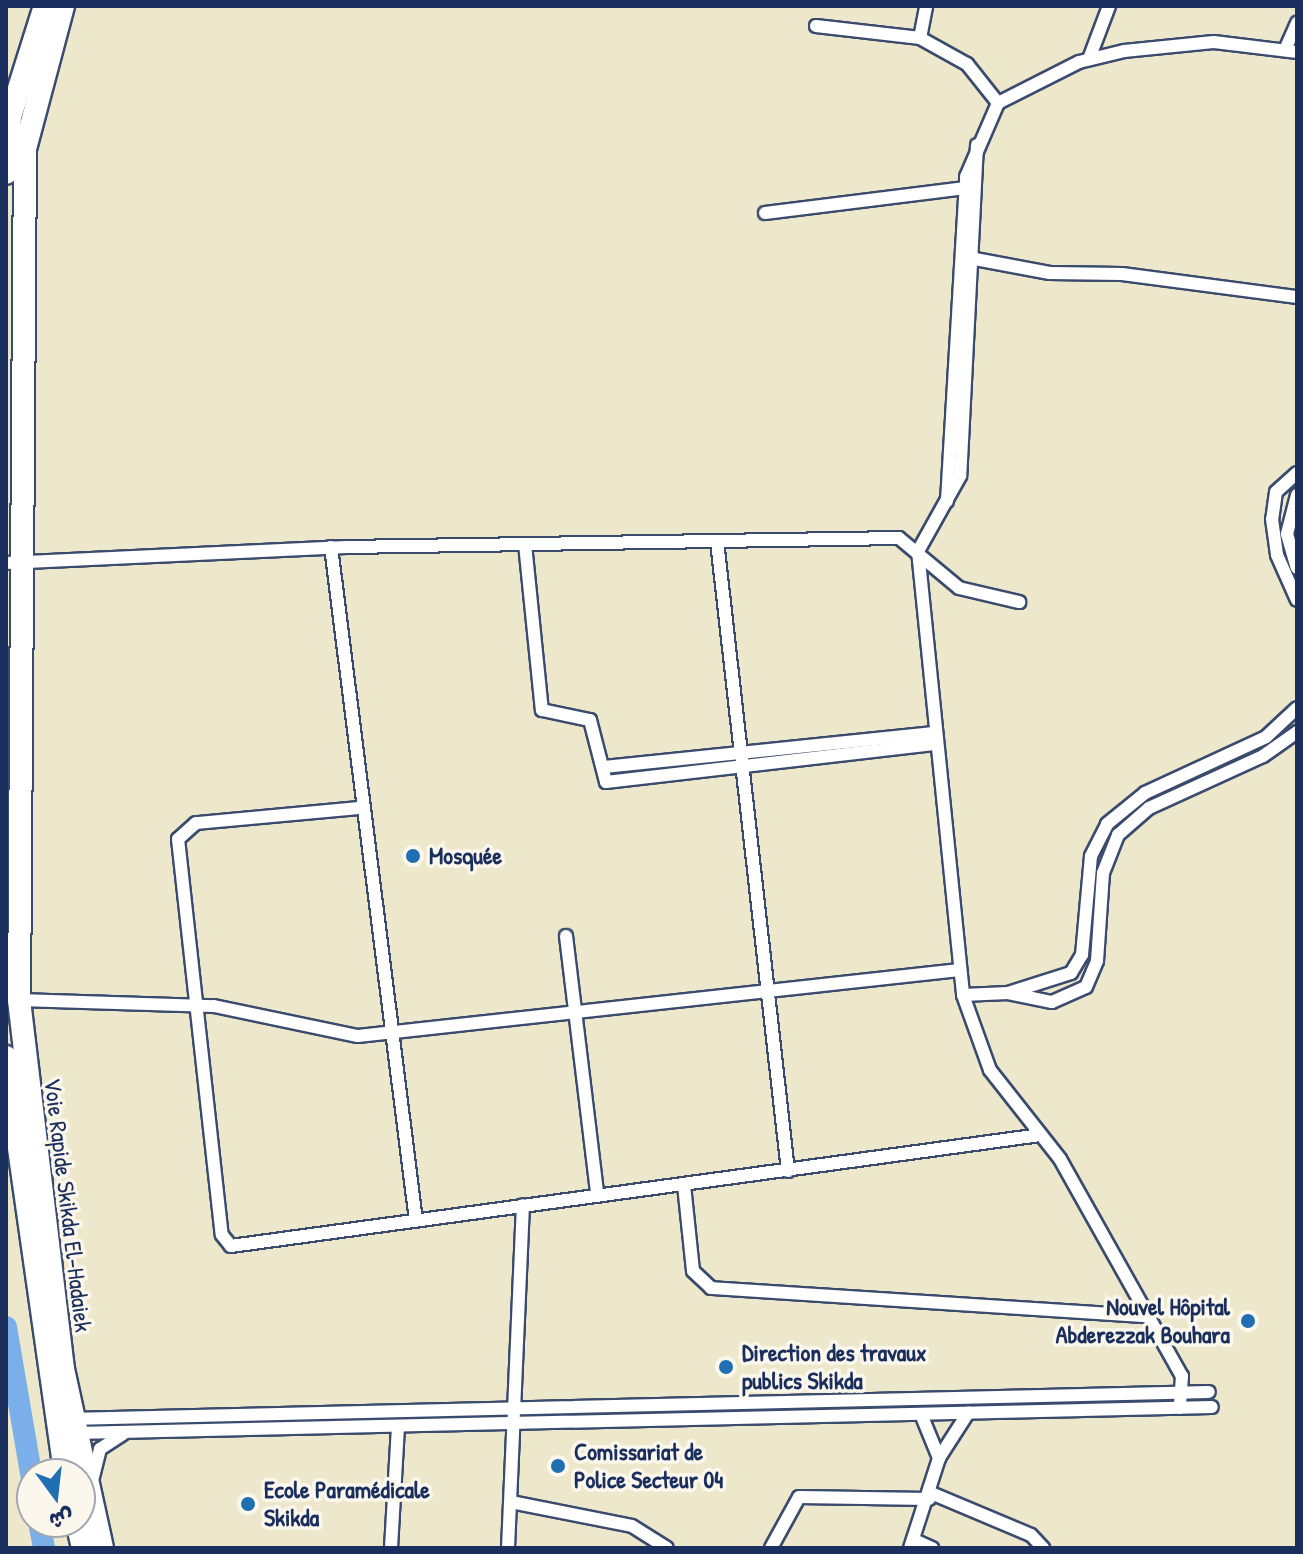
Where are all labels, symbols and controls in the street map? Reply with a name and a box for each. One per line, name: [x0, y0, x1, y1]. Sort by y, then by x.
place label: Mosquée: [429, 842, 502, 870]
marker: Mosquée: [404, 847, 422, 865]
street label: Voie Rapide Skikda El-Hadaiek: [38, 1076, 98, 1334]
place label: Nouvel Hôpital Abderezzak Bouhara: [1056, 1293, 1230, 1349]
marker: Nouvel Hôpital Abderezzak Bouhara: [1237, 1310, 1259, 1332]
place label: Direction des travaux publics Skikda: [742, 1339, 926, 1395]
marker: Direction des travaux publics Skikda: [717, 1358, 735, 1376]
place label: Comissariat de Police Secteur 04: [574, 1438, 723, 1494]
marker: Comissariat de Police Secteur 04: [549, 1457, 567, 1475]
north arrow: [16, 1458, 96, 1538]
place label: Ecole Paramédicale Skikda: [264, 1476, 430, 1532]
marker: Ecole Paramédicale Skikda: [239, 1495, 257, 1513]
text: ش: [46, 1502, 77, 1537]

